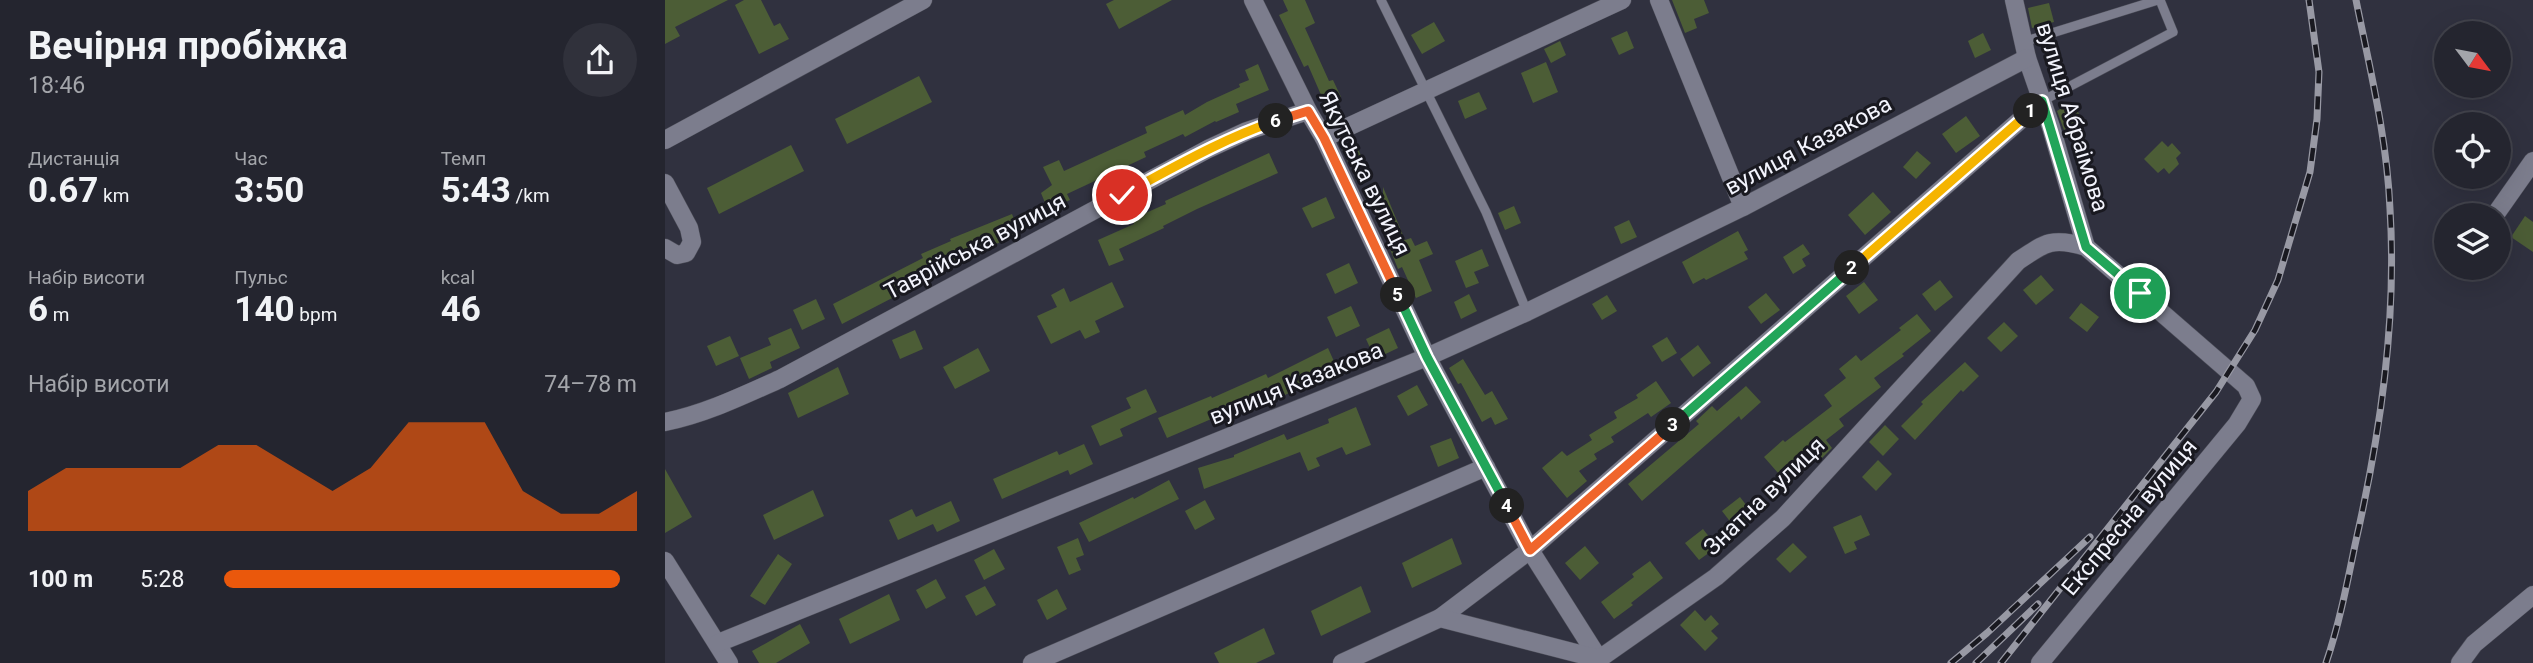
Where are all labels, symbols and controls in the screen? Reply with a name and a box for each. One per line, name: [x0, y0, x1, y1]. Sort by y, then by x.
street label: вулиця Абраімова: [2031, 19, 2114, 215]
north arrow: [2434, 21, 2511, 98]
map controls: [2434, 21, 2511, 280]
button: share: [563, 23, 637, 97]
text: Вечірня пробіжка: [28, 24, 348, 68]
text: 18:46: [28, 72, 85, 99]
street label: Якутська вулиця: [1313, 87, 1416, 260]
street label: вулиця Казакова: [1720, 90, 1896, 201]
pin: 1: [2013, 94, 2049, 128]
text: 1: [2025, 99, 2036, 122]
pin: 6: [1259, 104, 1293, 138]
text: 6: [1270, 109, 1281, 132]
button: locate: [2434, 112, 2511, 189]
text: Дистанція: [28, 147, 120, 170]
text: Час: [234, 147, 268, 170]
text: Темп: [441, 147, 486, 170]
pin: [1092, 165, 1152, 225]
text: 0.67: [28, 170, 98, 211]
text: 3:50: [234, 170, 304, 211]
text: 5:43: [441, 170, 511, 211]
icon: check: [1103, 176, 1141, 214]
text: km: [98, 184, 129, 207]
text: /km: [511, 184, 550, 207]
street label: Таврійська вулиця: [880, 187, 1071, 306]
button: layers: [2434, 203, 2511, 280]
pin: 2: [1835, 250, 1869, 286]
text: 2: [1846, 256, 1857, 279]
pin: [2110, 263, 2170, 323]
text: Набір висоти: [28, 266, 145, 289]
text: Пульс: [234, 266, 288, 289]
text: kcal: [441, 266, 475, 289]
icon: arrive: [2121, 274, 2159, 312]
pin: 5: [1381, 278, 1415, 312]
text: 5: [1392, 283, 1403, 306]
text: 6: [28, 289, 48, 330]
text: 140: [234, 289, 295, 330]
text: 46: [441, 289, 481, 330]
text: m: [48, 303, 69, 326]
text: bpm: [295, 303, 337, 326]
street label: вулиця Казакова: [1206, 336, 1387, 431]
text: Набір висоти: [28, 371, 170, 398]
text: 74–78 m: [544, 371, 637, 398]
pin: 3: [1655, 408, 1691, 442]
text: 3: [1667, 413, 1678, 436]
street label: Знатна вулиця: [1698, 432, 1831, 561]
street label: Експресна вулиця: [2056, 434, 2203, 601]
pin: 4: [1489, 489, 1525, 524]
text: 4: [1501, 494, 1512, 517]
text: 100 m: [28, 566, 93, 593]
text: 5:28: [140, 566, 184, 593]

